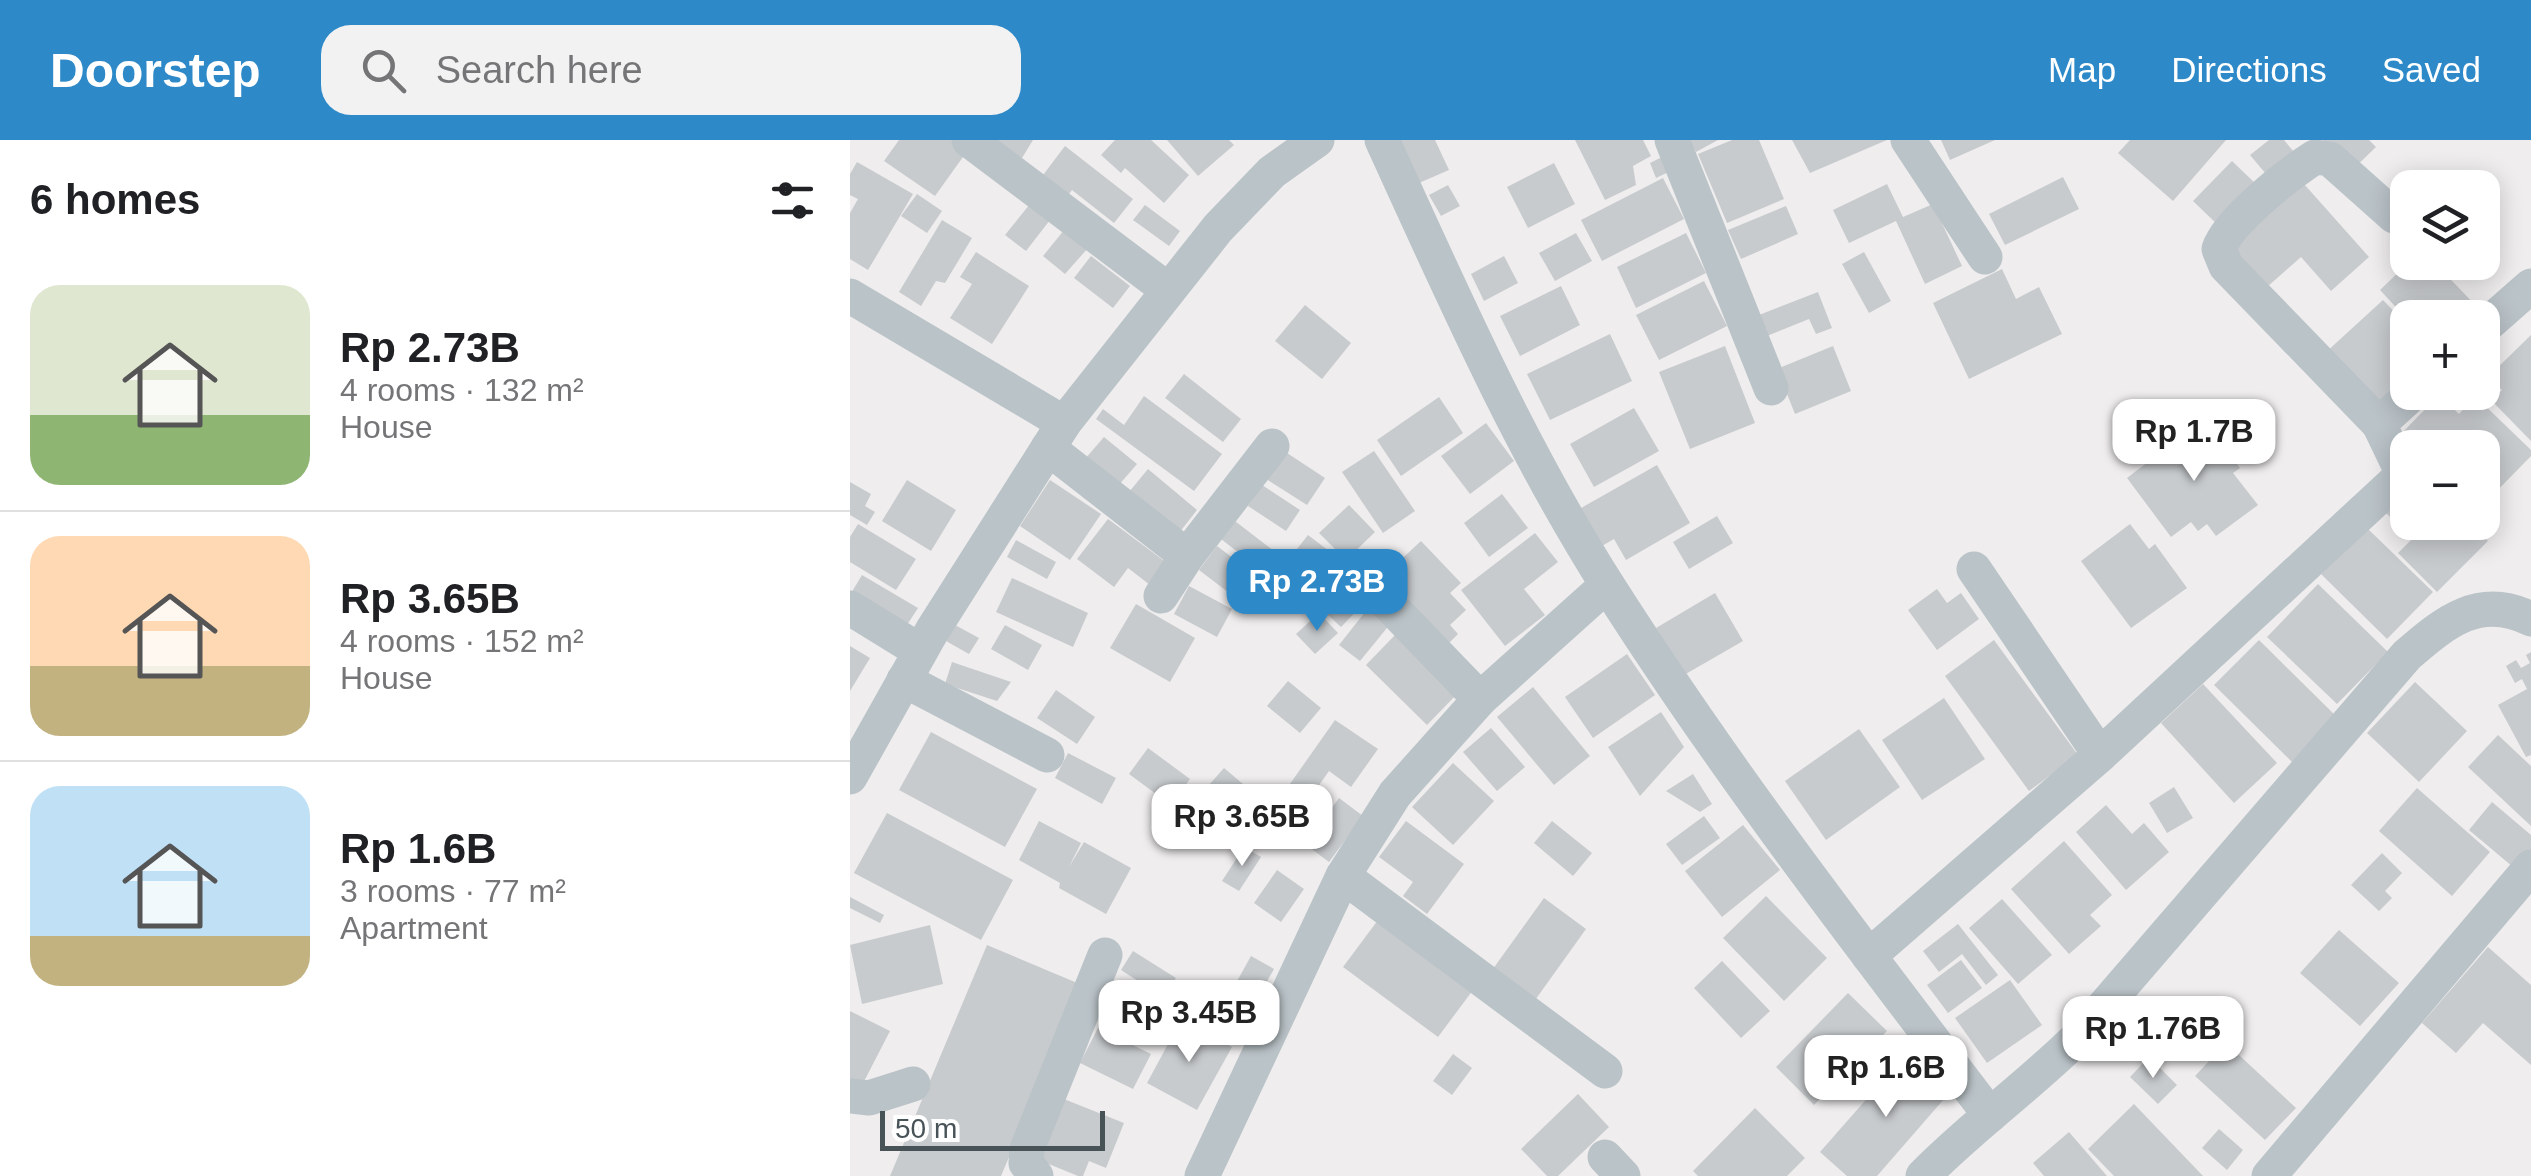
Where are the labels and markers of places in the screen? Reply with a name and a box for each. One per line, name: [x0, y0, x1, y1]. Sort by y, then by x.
pin: Rp 1.7B: [2102, 399, 2286, 484]
pin: Rp 2.73B: [1214, 549, 1420, 634]
pin: Rp 3.65B: [1139, 784, 1345, 869]
pin: Rp 3.45B: [1086, 980, 1292, 1065]
pin: Rp 1.76B: [2050, 996, 2256, 1081]
pin: Rp 1.6B: [1794, 1035, 1978, 1120]

